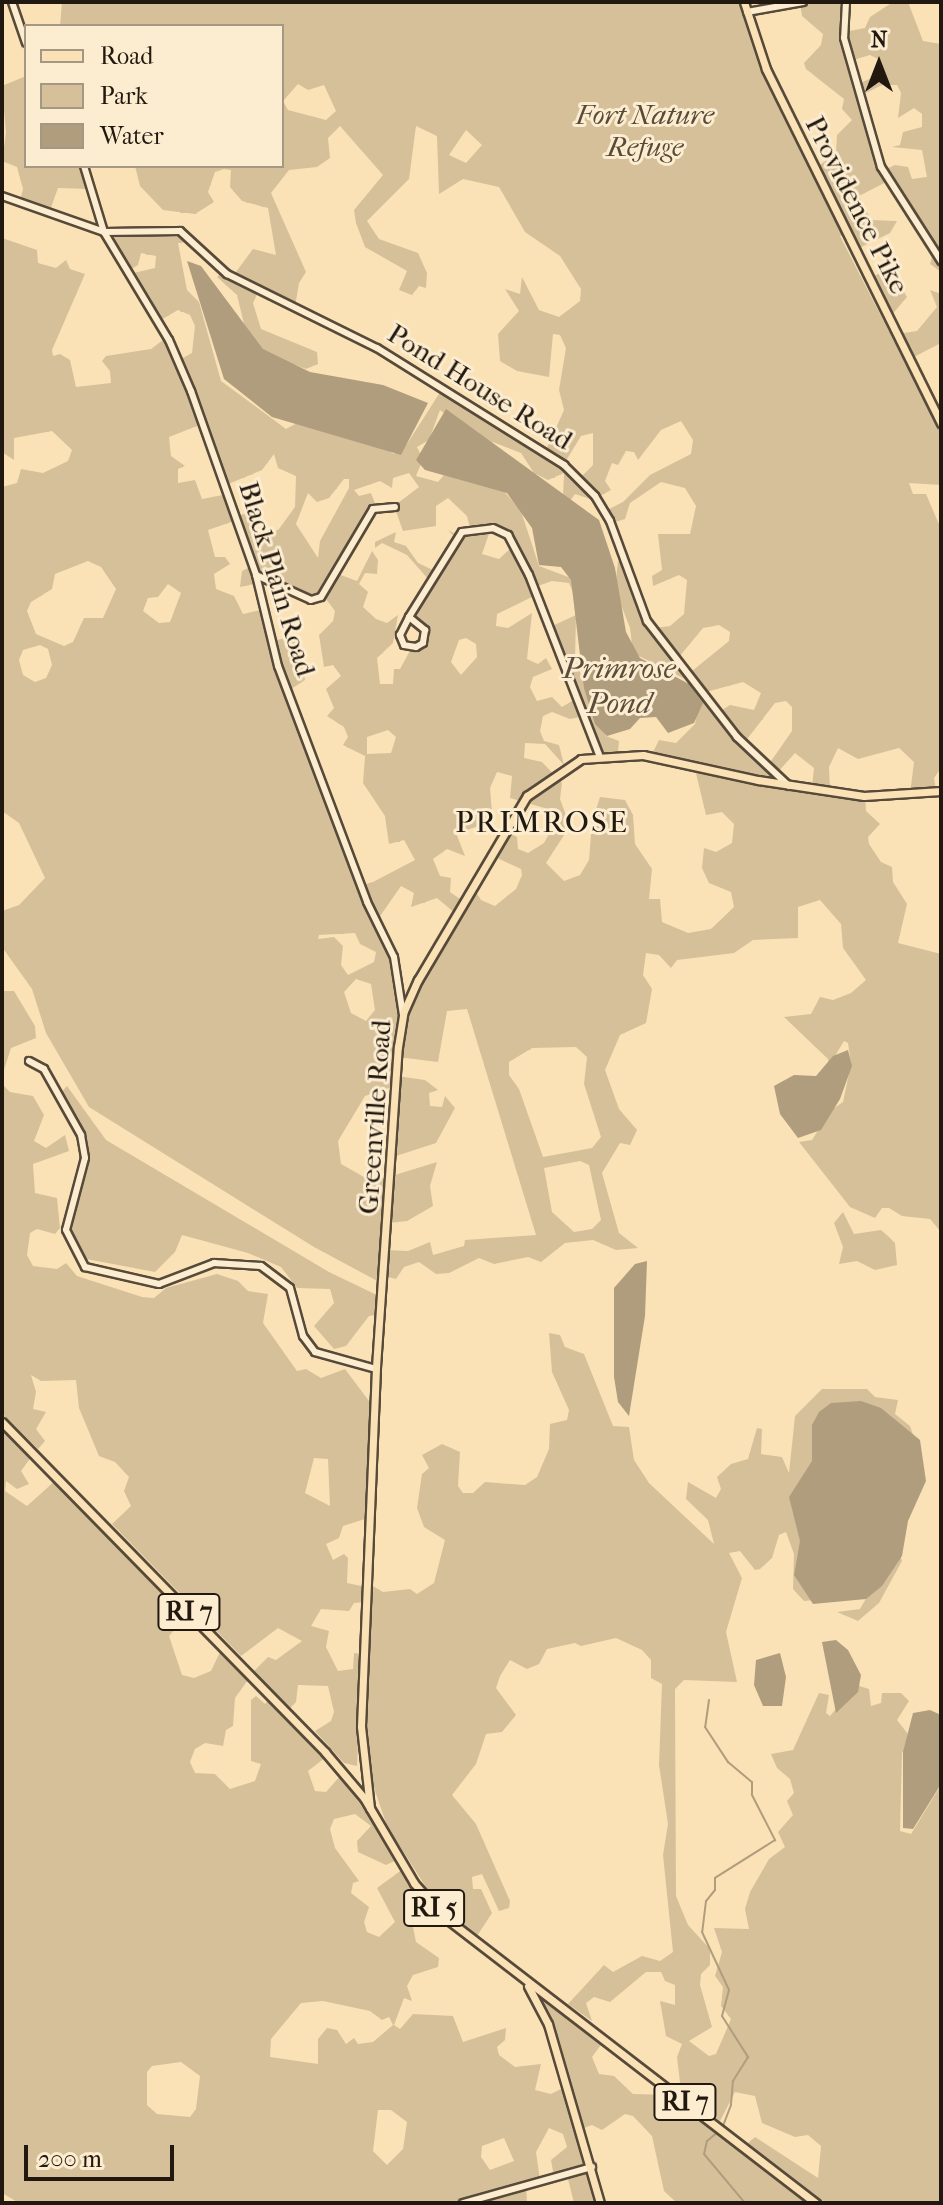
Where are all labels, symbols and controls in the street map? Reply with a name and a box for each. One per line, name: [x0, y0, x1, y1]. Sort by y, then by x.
legend: [24, 24, 284, 168]
north arrow: [839, 24, 919, 104]
text: N: [871, 27, 887, 53]
text: Road: [100, 42, 153, 70]
text: Park: [100, 82, 148, 110]
park label: Fort Nature Refuge: [576, 98, 714, 164]
street label: Providence Pike: [798, 111, 916, 299]
text: Water: [100, 122, 164, 150]
street label: Pond House Road: [381, 317, 579, 457]
street label: Black Plain Road: [231, 477, 323, 681]
water label: Primrose Pond: [563, 651, 675, 722]
district label: PRIMROSE: [455, 805, 629, 841]
street label: Greenville Road: [351, 1019, 399, 1215]
road number: RI 7: [157, 1590, 221, 1634]
road number: RI 5: [402, 1886, 466, 1930]
road number: RI 7: [653, 2080, 717, 2124]
scale bar: [28, 2129, 178, 2179]
text: 200 m: [38, 2145, 102, 2173]

